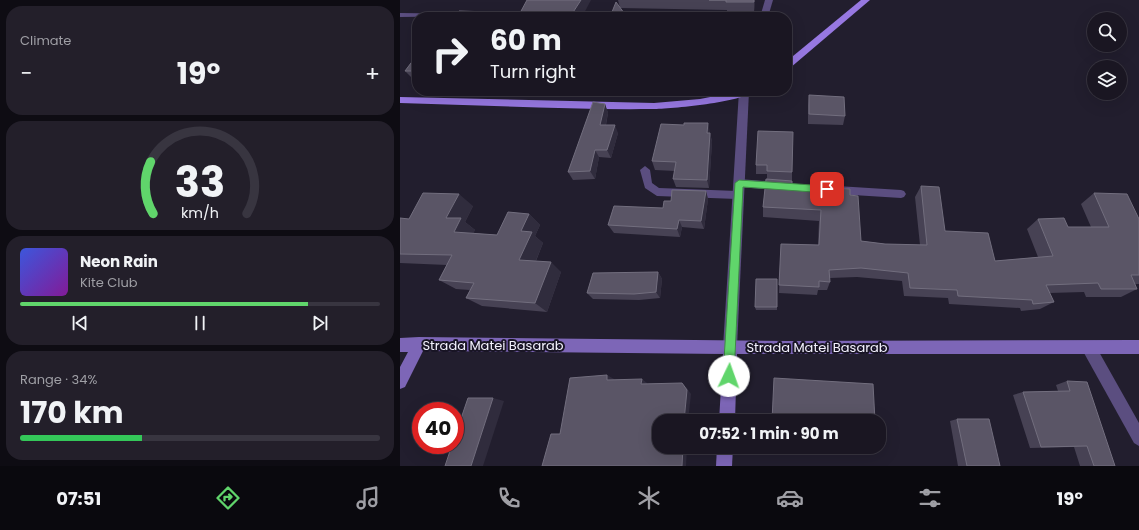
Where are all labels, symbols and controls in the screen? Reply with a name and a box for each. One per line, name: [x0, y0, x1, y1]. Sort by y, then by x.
map controls: [1087, 12, 1127, 100]
button: search: [1087, 12, 1127, 52]
text: 60 m: [490, 21, 562, 60]
icon: right: [424, 28, 476, 80]
text: Climate: [20, 31, 71, 50]
text: 19°: [177, 52, 220, 95]
text: −: [20, 58, 32, 89]
text: +: [365, 58, 380, 89]
text: Turn right: [490, 59, 576, 84]
button: layers: [1087, 60, 1127, 100]
text: 33: [175, 152, 225, 211]
pin: [810, 172, 844, 206]
icon: arrive: [816, 178, 838, 200]
text: km/h: [181, 202, 219, 222]
text: Neon Rain: [80, 251, 158, 272]
text: Kite Club: [80, 273, 138, 292]
icon: previous: [69, 312, 91, 334]
icon: pause: [189, 312, 211, 334]
icon: next: [309, 312, 331, 334]
street label: Strada Matei Basarab: [422, 336, 564, 355]
street label: Strada Matei Basarab: [746, 338, 888, 357]
position arrow: [708, 355, 750, 397]
text: Range · 34%: [20, 370, 97, 389]
text: 170 km: [20, 391, 124, 434]
speed limit sign: 40: [412, 402, 464, 454]
text: 07:52 · 1 min · 90 m: [699, 423, 839, 444]
icon: directions: [214, 484, 242, 512]
icon: music: [354, 484, 382, 512]
icon: phone: [495, 484, 523, 512]
icon: climate: [635, 484, 663, 512]
icon: car: [776, 484, 804, 512]
icon: filters: [916, 484, 944, 512]
text: 07:51: [56, 486, 101, 511]
text: 19°: [1057, 486, 1083, 511]

